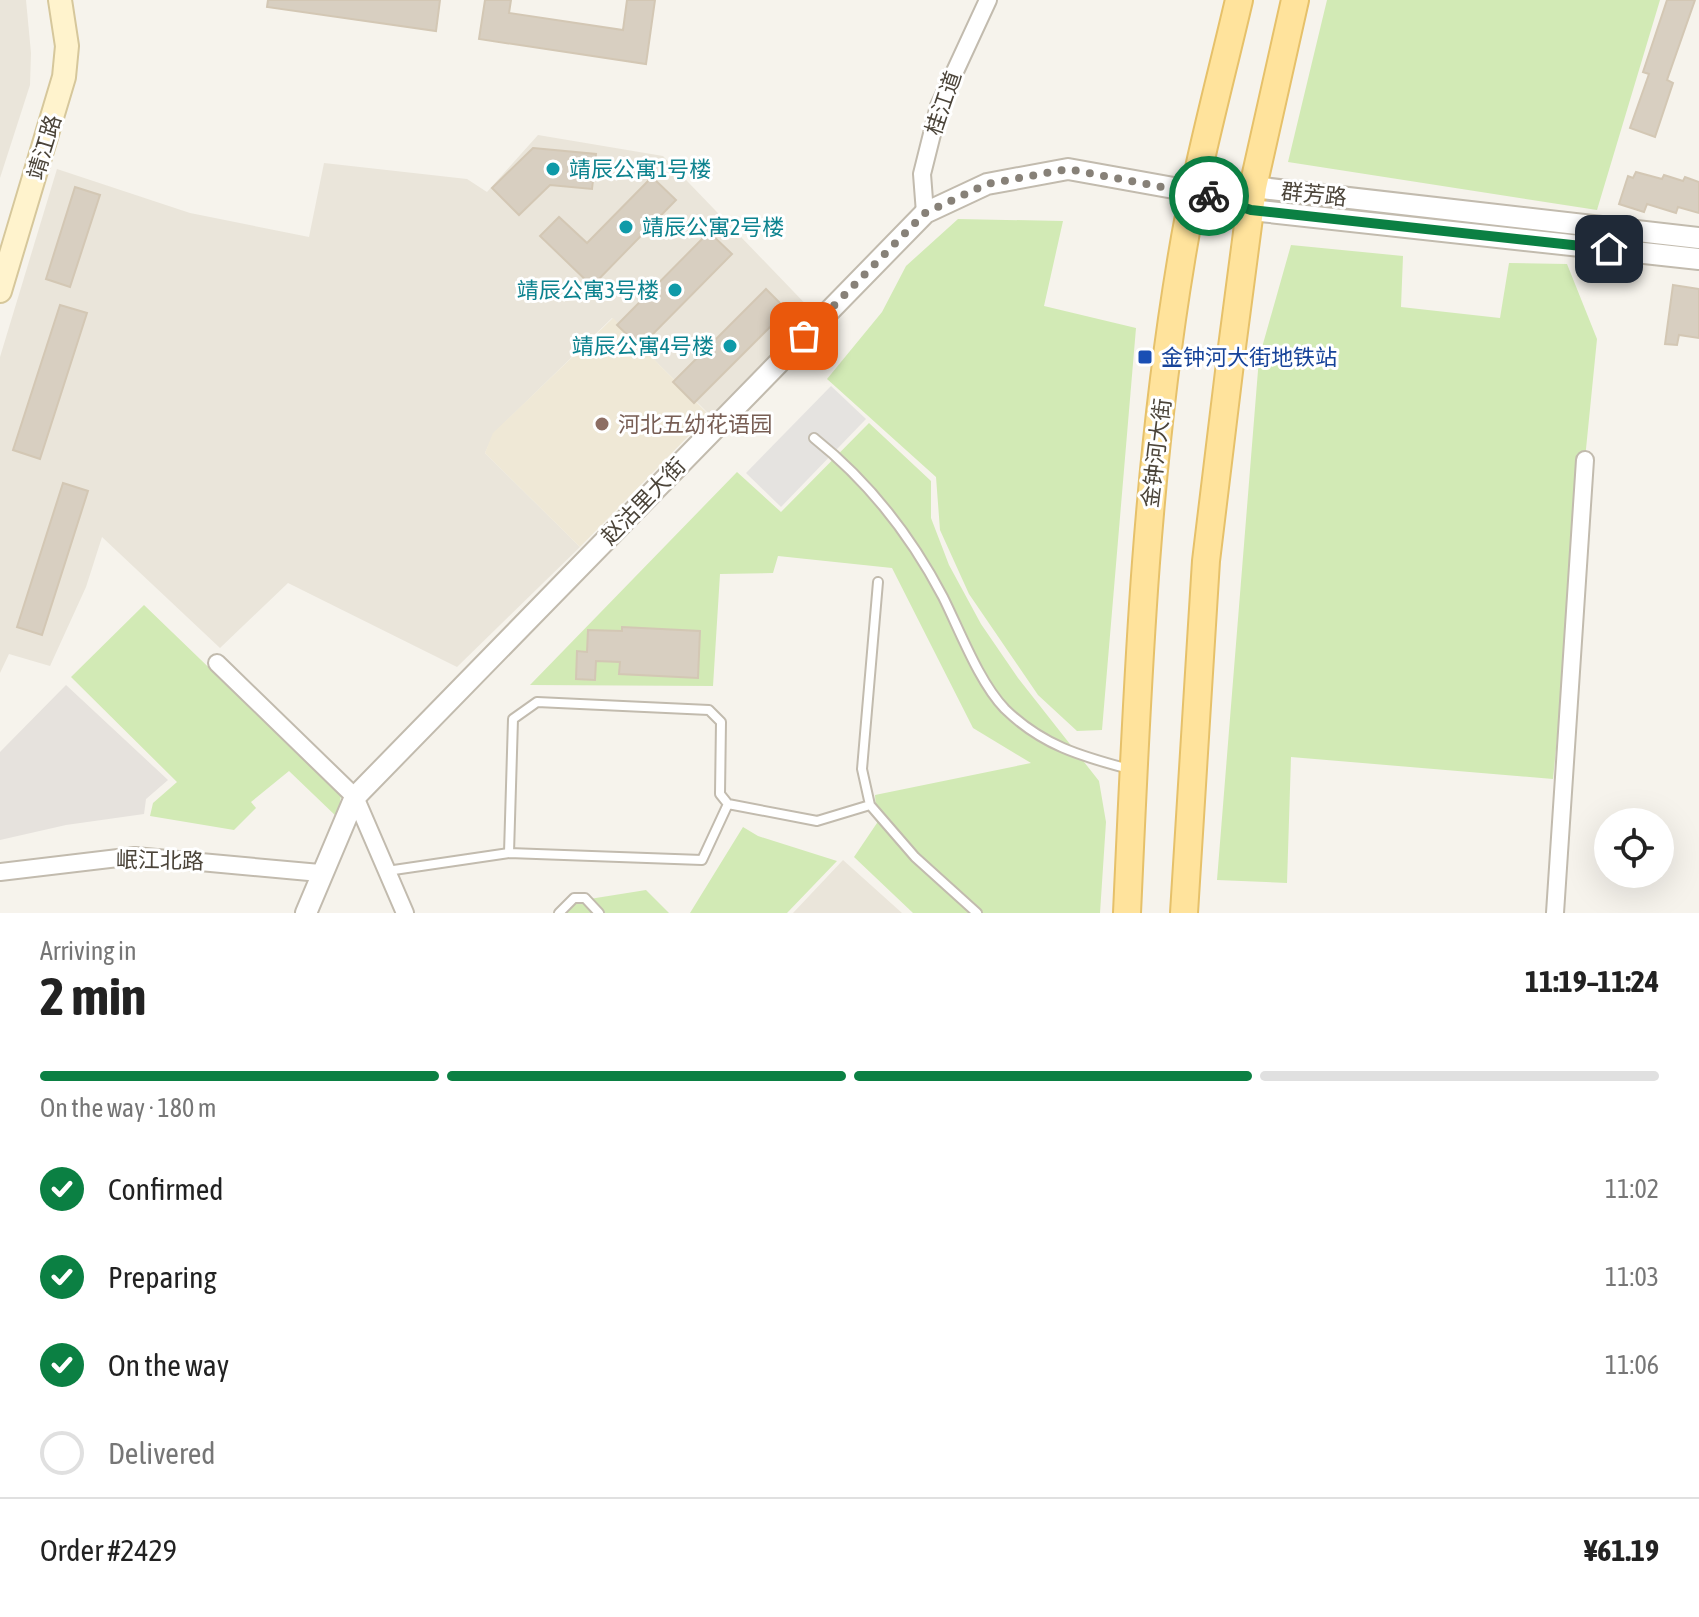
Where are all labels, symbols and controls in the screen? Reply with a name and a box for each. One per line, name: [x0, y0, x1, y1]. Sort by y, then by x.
street label: 桂江道: [920, 68, 966, 138]
street label: 靖江路: [22, 112, 66, 182]
place label: 靖辰公寓1号楼: [569, 156, 711, 182]
courier: [1169, 156, 1249, 236]
marker: 靖辰公寓1号楼: [544, 160, 562, 178]
icon: bike: [1187, 174, 1231, 218]
street label: 群芳路: [1280, 178, 1348, 210]
place label: 靖辰公寓2号楼: [642, 214, 784, 240]
pin: [1575, 215, 1643, 283]
marker: 靖辰公寓2号楼: [617, 218, 635, 236]
icon: home: [1587, 227, 1631, 271]
place label: 靖辰公寓3号楼: [517, 277, 659, 303]
marker: 靖辰公寓3号楼: [666, 281, 684, 299]
pin: [770, 302, 838, 370]
icon: bag: [782, 314, 826, 358]
place label: 靖辰公寓4号楼: [572, 333, 714, 359]
marker: 靖辰公寓4号楼: [721, 337, 739, 355]
place label: 金钟河大街地铁站: [1161, 344, 1337, 370]
marker: 金钟河大街地铁站: [1136, 348, 1154, 366]
street label: 金钟河大街: [1136, 397, 1176, 509]
place label: 河北五幼花语园: [618, 411, 772, 437]
marker: 河北五幼花语园: [593, 415, 611, 433]
street label: 赵沽里大街: [595, 452, 691, 550]
map controls: [1594, 808, 1674, 888]
button: locate: [1594, 808, 1674, 888]
street label: 岷江北路: [116, 846, 204, 874]
text: Arriving in: [40, 936, 137, 966]
text: 11:19–11:24: [1525, 964, 1659, 998]
text: 2 min: [40, 966, 146, 1026]
text: On the way · 180 m: [40, 1093, 217, 1123]
icon: check: [40, 1167, 84, 1211]
text: Confirmed: [108, 1172, 223, 1206]
text: 11:02: [1605, 1174, 1659, 1204]
icon: check: [40, 1255, 84, 1299]
text: Preparing: [108, 1260, 217, 1294]
text: 11:03: [1605, 1262, 1659, 1292]
icon: check: [40, 1343, 84, 1387]
text: On the way: [108, 1348, 229, 1382]
text: 11:06: [1605, 1350, 1659, 1380]
text: Delivered: [108, 1436, 216, 1470]
text: Order #2429: [40, 1533, 177, 1567]
text: ¥61.19: [1584, 1533, 1659, 1567]

